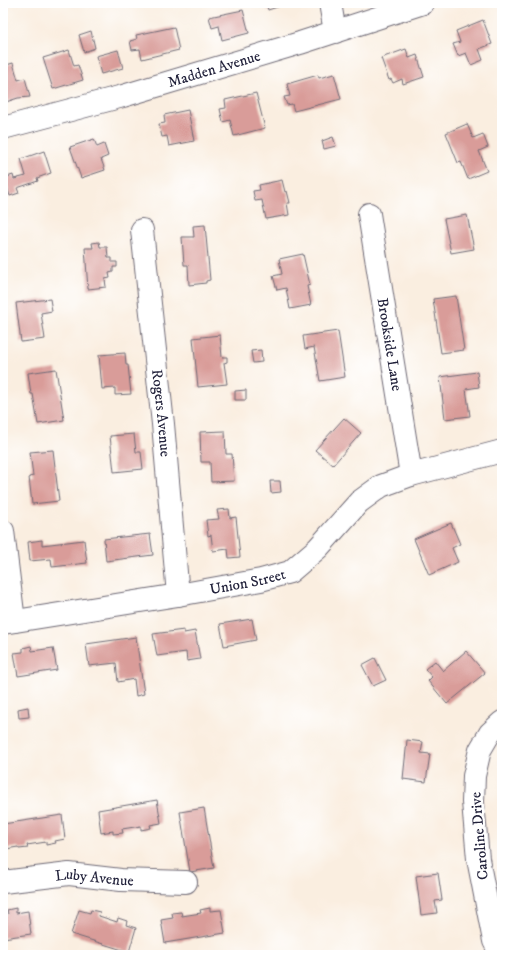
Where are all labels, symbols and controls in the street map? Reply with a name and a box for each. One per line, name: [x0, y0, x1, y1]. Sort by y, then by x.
street label: Madden Avenue: [165, 46, 263, 92]
street label: Brookside Lane: [373, 296, 406, 392]
street label: Rogers Avenue: [147, 368, 175, 458]
street label: Union Street: [208, 565, 288, 599]
street label: Caroline Drive: [466, 791, 493, 881]
street label: Luby Avenue: [54, 865, 134, 890]

